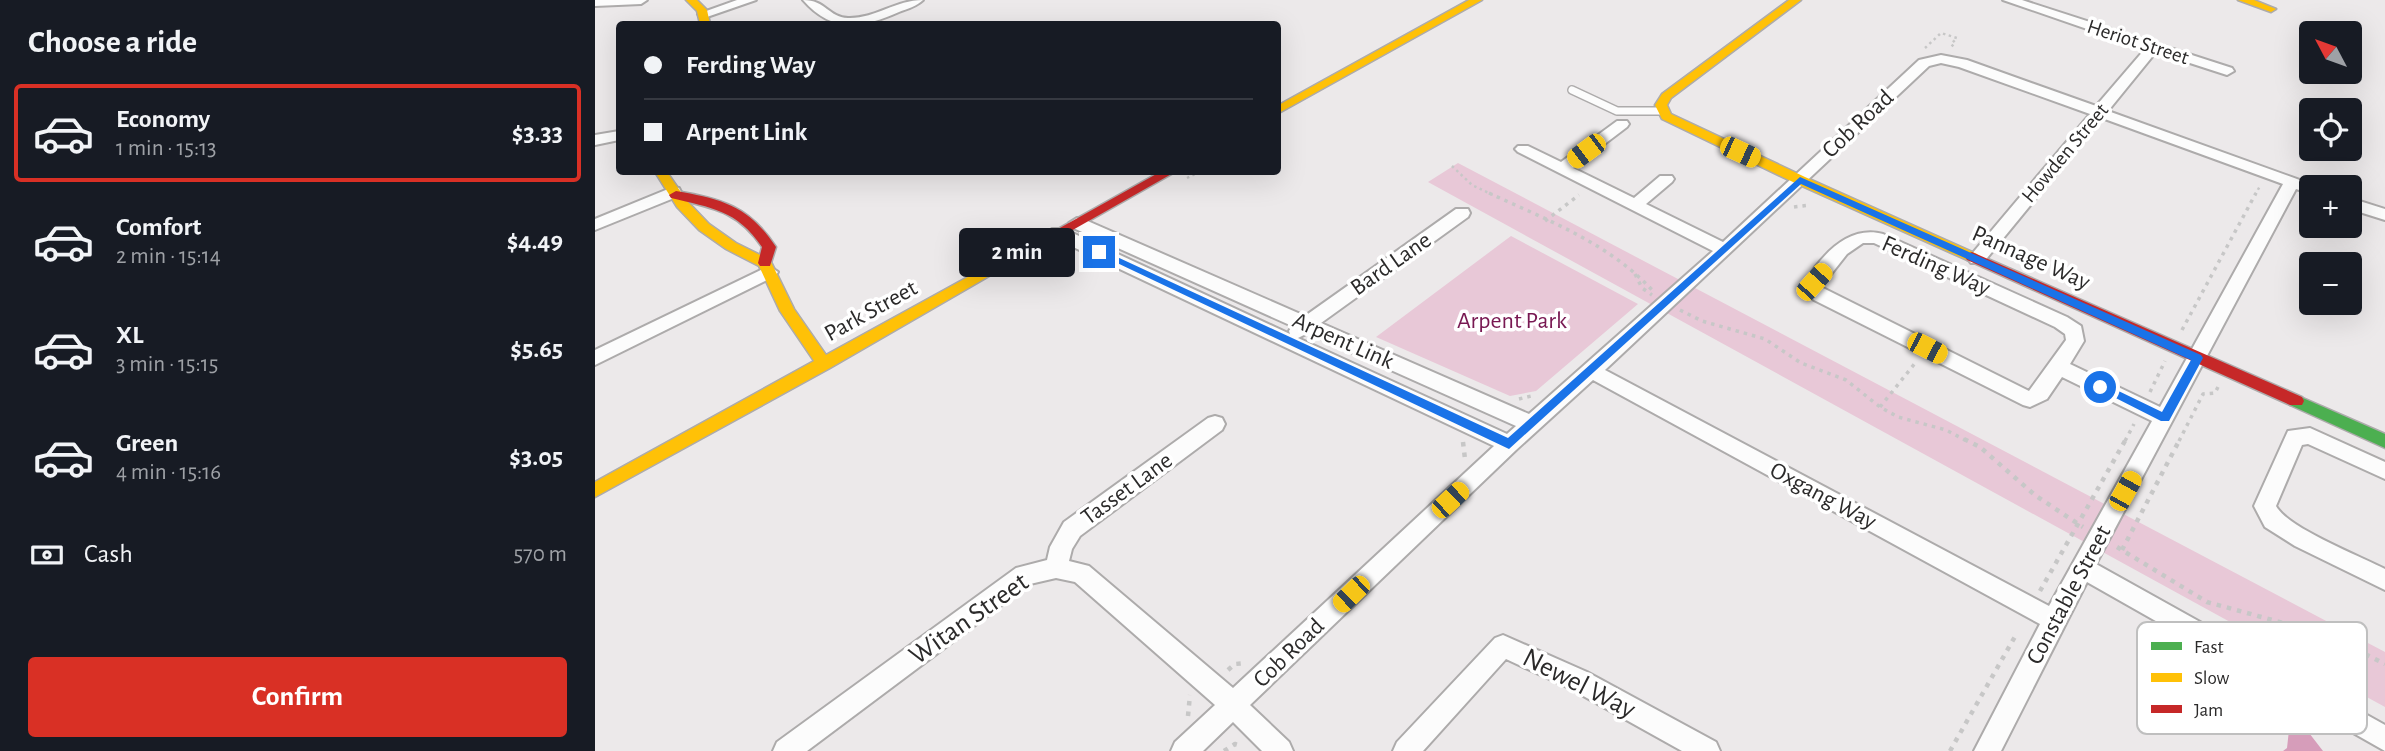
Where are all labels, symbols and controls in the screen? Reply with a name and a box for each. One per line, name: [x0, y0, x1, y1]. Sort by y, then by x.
street label: Heriot Street: [2085, 16, 2192, 68]
north arrow: [2299, 21, 2363, 84]
map controls: [2299, 21, 2362, 315]
text: Choose a ride: [28, 26, 197, 58]
text: Ferding Way: [686, 52, 816, 78]
street label: Cob Road: [1818, 85, 1898, 163]
button: locate: [2299, 98, 2362, 161]
street label: Howden Street: [2018, 99, 2112, 207]
icon: car: [32, 102, 95, 165]
text: Economy: [116, 106, 210, 132]
text: Arpent Link: [686, 119, 807, 145]
text: $3.33: [512, 120, 563, 146]
car: [1563, 130, 1610, 172]
car: [1717, 134, 1764, 170]
text: 1 min · 15:13: [116, 137, 217, 160]
button: +: [2299, 175, 2362, 238]
icon: car: [32, 210, 95, 273]
text: Comfort: [116, 214, 201, 240]
street label: Pannage Way: [1968, 221, 2094, 295]
text: $4.49: [507, 228, 563, 254]
callout: 2 min: [959, 228, 1075, 276]
street label: Bard Lane: [1346, 228, 1436, 300]
street label: Ferding Way: [1878, 231, 1994, 301]
route end: [1083, 236, 1115, 268]
text: 2 min: [991, 241, 1043, 264]
text: 2 min · 15:14: [116, 245, 221, 268]
button: −: [2299, 252, 2362, 315]
car: [1793, 259, 1836, 305]
street label: Park Street: [821, 276, 922, 346]
street label: Arpent Link: [1289, 308, 1397, 374]
park label: Arpent Park: [1457, 309, 1567, 333]
icon: car: [32, 318, 95, 381]
text: XL: [116, 322, 143, 348]
car: [1904, 329, 1951, 367]
text: $5.65: [510, 336, 563, 362]
text: 3 min · 15:15: [116, 353, 218, 376]
route start: [2084, 371, 2116, 403]
icon: car: [32, 426, 95, 489]
text: Green: [116, 430, 178, 456]
text: $3.05: [509, 444, 563, 470]
street label: Tasset Lane: [1077, 448, 1177, 530]
street label: Oxgang Way: [1766, 458, 1880, 534]
text: 4 min · 15:16: [116, 461, 221, 484]
car: [2106, 468, 2145, 514]
car: [1428, 478, 1473, 522]
street label: Constable Street: [2022, 521, 2116, 668]
icon: cash: [28, 536, 66, 574]
text: Cash: [84, 541, 133, 567]
text: 570 m: [513, 543, 567, 566]
street label: Witan Street: [904, 568, 1034, 670]
car: [1329, 572, 1374, 616]
street label: Cob Road: [1249, 614, 1329, 692]
legend: [2137, 622, 2367, 734]
text: Fast: [2194, 638, 2224, 657]
street label: Newel Way: [1518, 644, 1640, 724]
button: Confirm: [28, 657, 567, 737]
text: Slow: [2194, 669, 2230, 688]
text: Jam: [2194, 701, 2223, 720]

